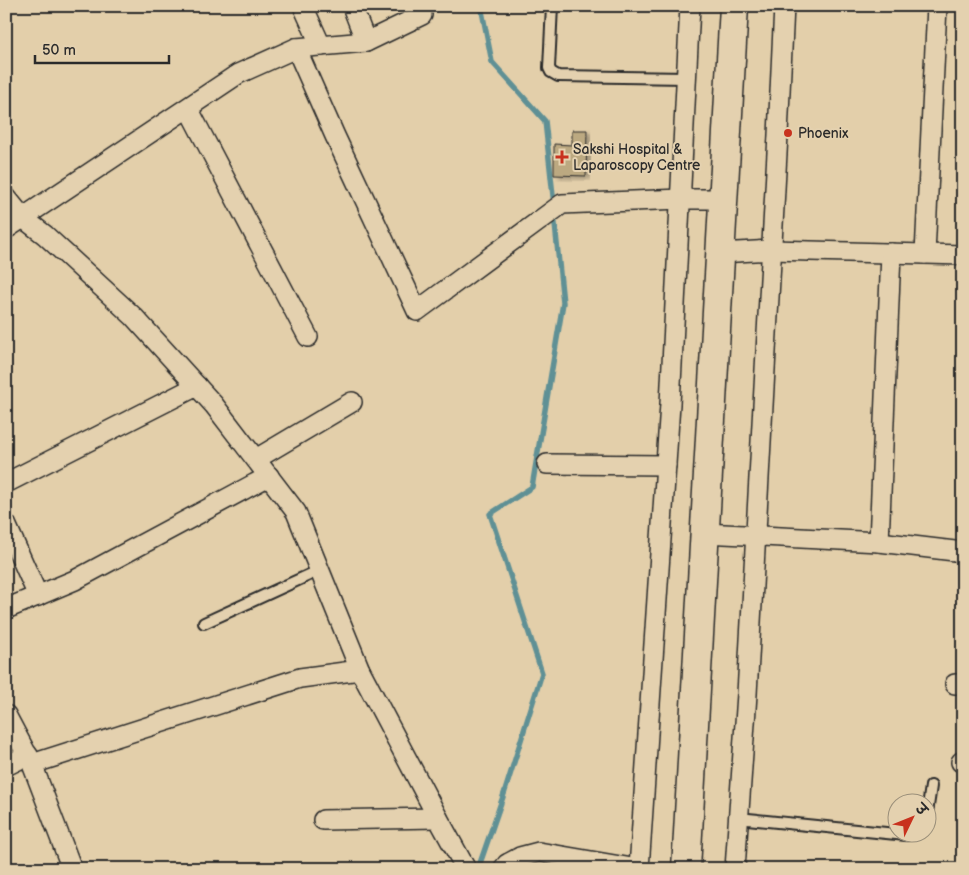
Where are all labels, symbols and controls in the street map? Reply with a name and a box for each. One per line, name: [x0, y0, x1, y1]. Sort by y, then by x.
scale bar: [35, 32, 169, 64]
text: 50 m: [42, 41, 76, 60]
place label: Phoenix: [798, 125, 849, 142]
marker: Phoenix: [782, 127, 794, 139]
place label: Sakshi Hospital & Laparoscopy Centre: [573, 141, 700, 174]
marker: Sakshi Hospital & Laparoscopy Centre: [555, 150, 569, 164]
north arrow: [886, 792, 936, 842]
text: उ: [910, 799, 932, 820]

